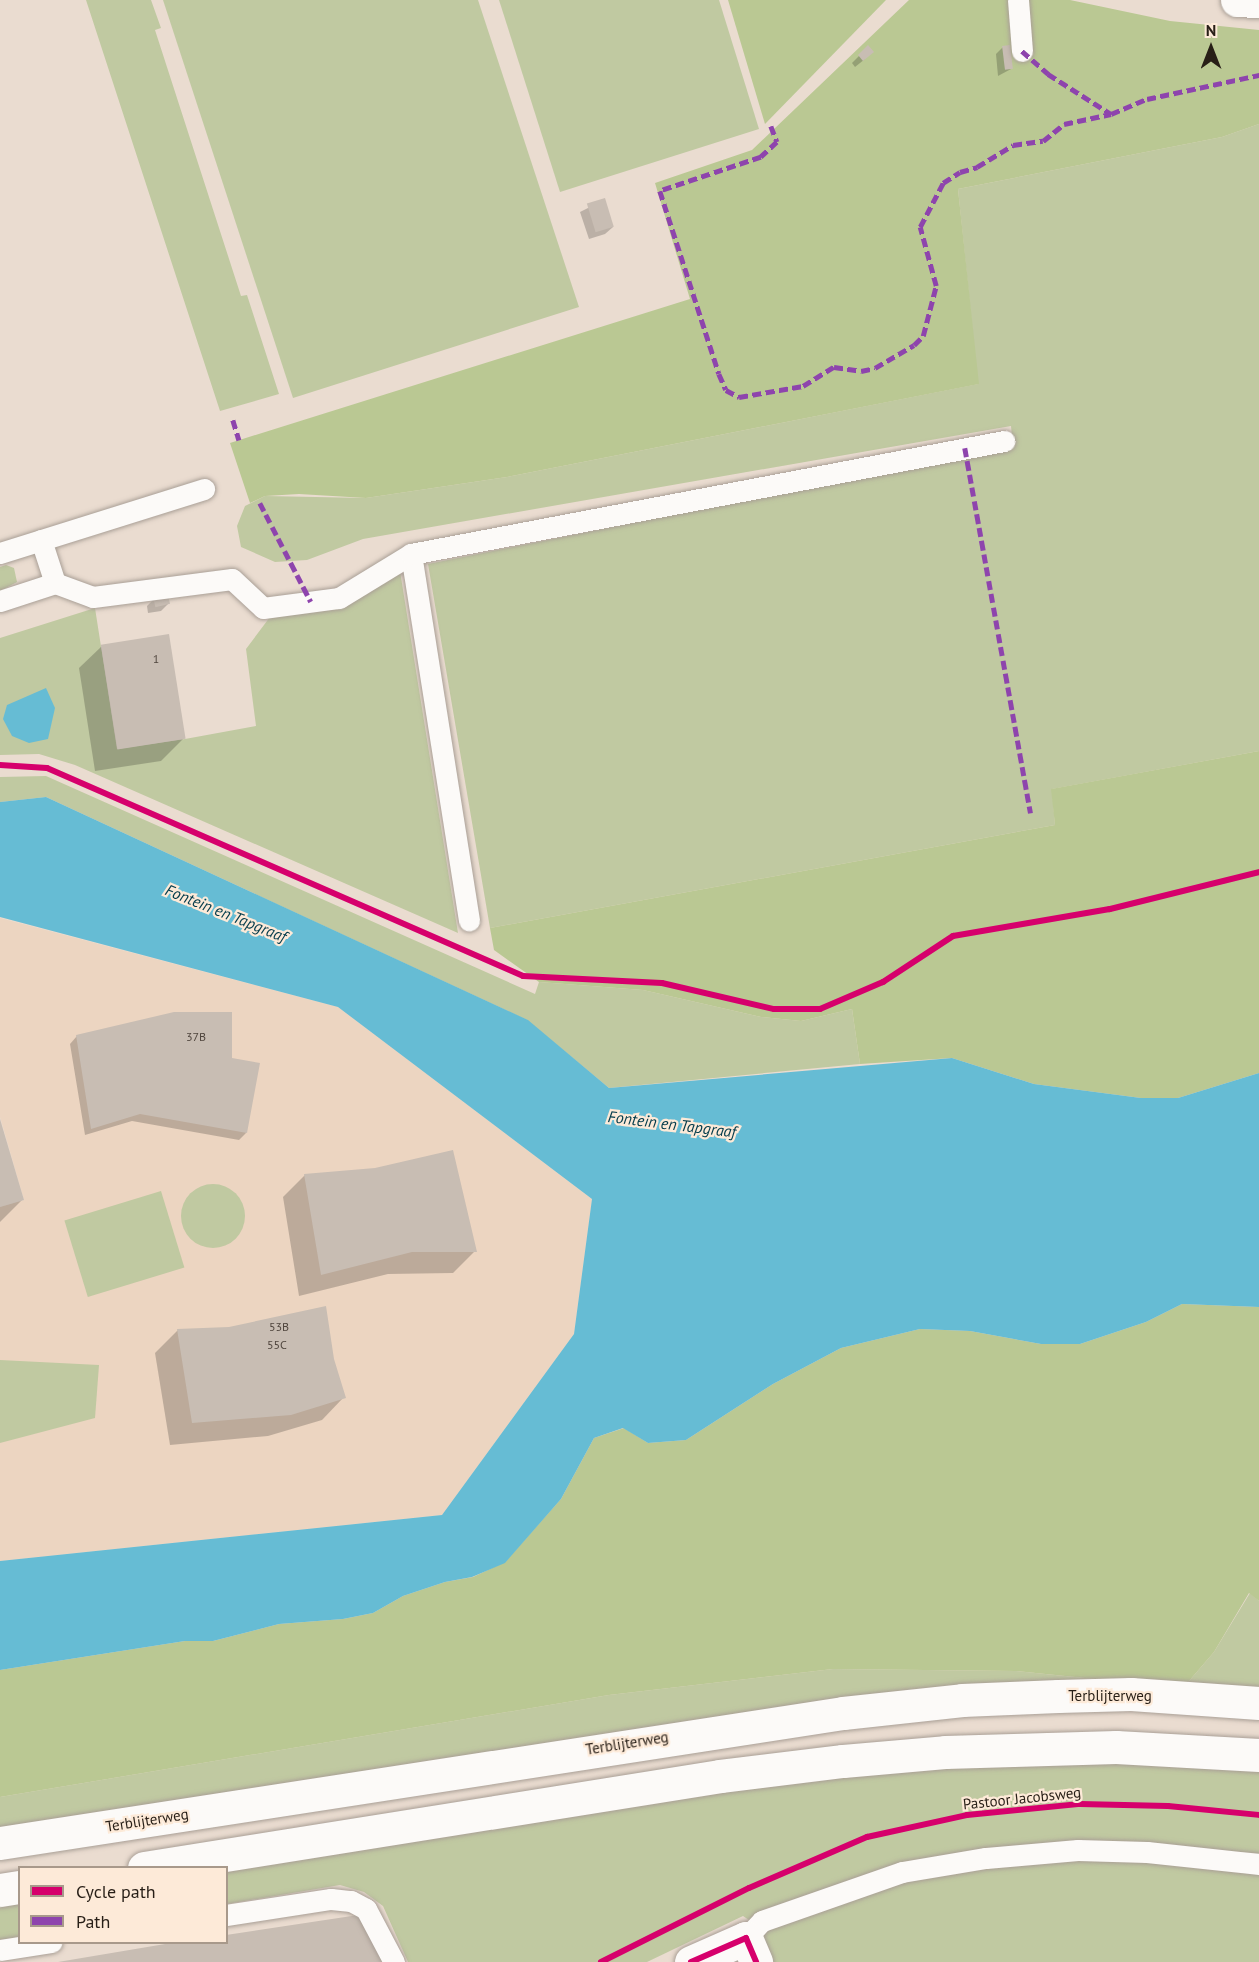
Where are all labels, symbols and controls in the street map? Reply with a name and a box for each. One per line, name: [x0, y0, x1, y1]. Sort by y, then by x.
north arrow: [1181, 18, 1241, 78]
text: N: [1206, 20, 1216, 40]
house number: 1: [153, 652, 159, 666]
water label: Fontein en Tapgraaf: [162, 880, 290, 946]
house number: 37B: [186, 1030, 206, 1044]
water label: Fontein en Tapgraaf: [607, 1107, 737, 1141]
house number: 53B: [269, 1320, 289, 1334]
house number: 55C: [267, 1338, 287, 1352]
street label: Terblijterweg: [1068, 1687, 1152, 1705]
street label: Terblijterweg: [584, 1728, 670, 1758]
street label: Pastoor Jacobsweg: [962, 1783, 1082, 1813]
street label: Terblijterweg: [104, 1805, 190, 1835]
legend: [18, 1866, 228, 1944]
text: Cycle path: [76, 1880, 156, 1903]
text: Path: [76, 1910, 110, 1933]

